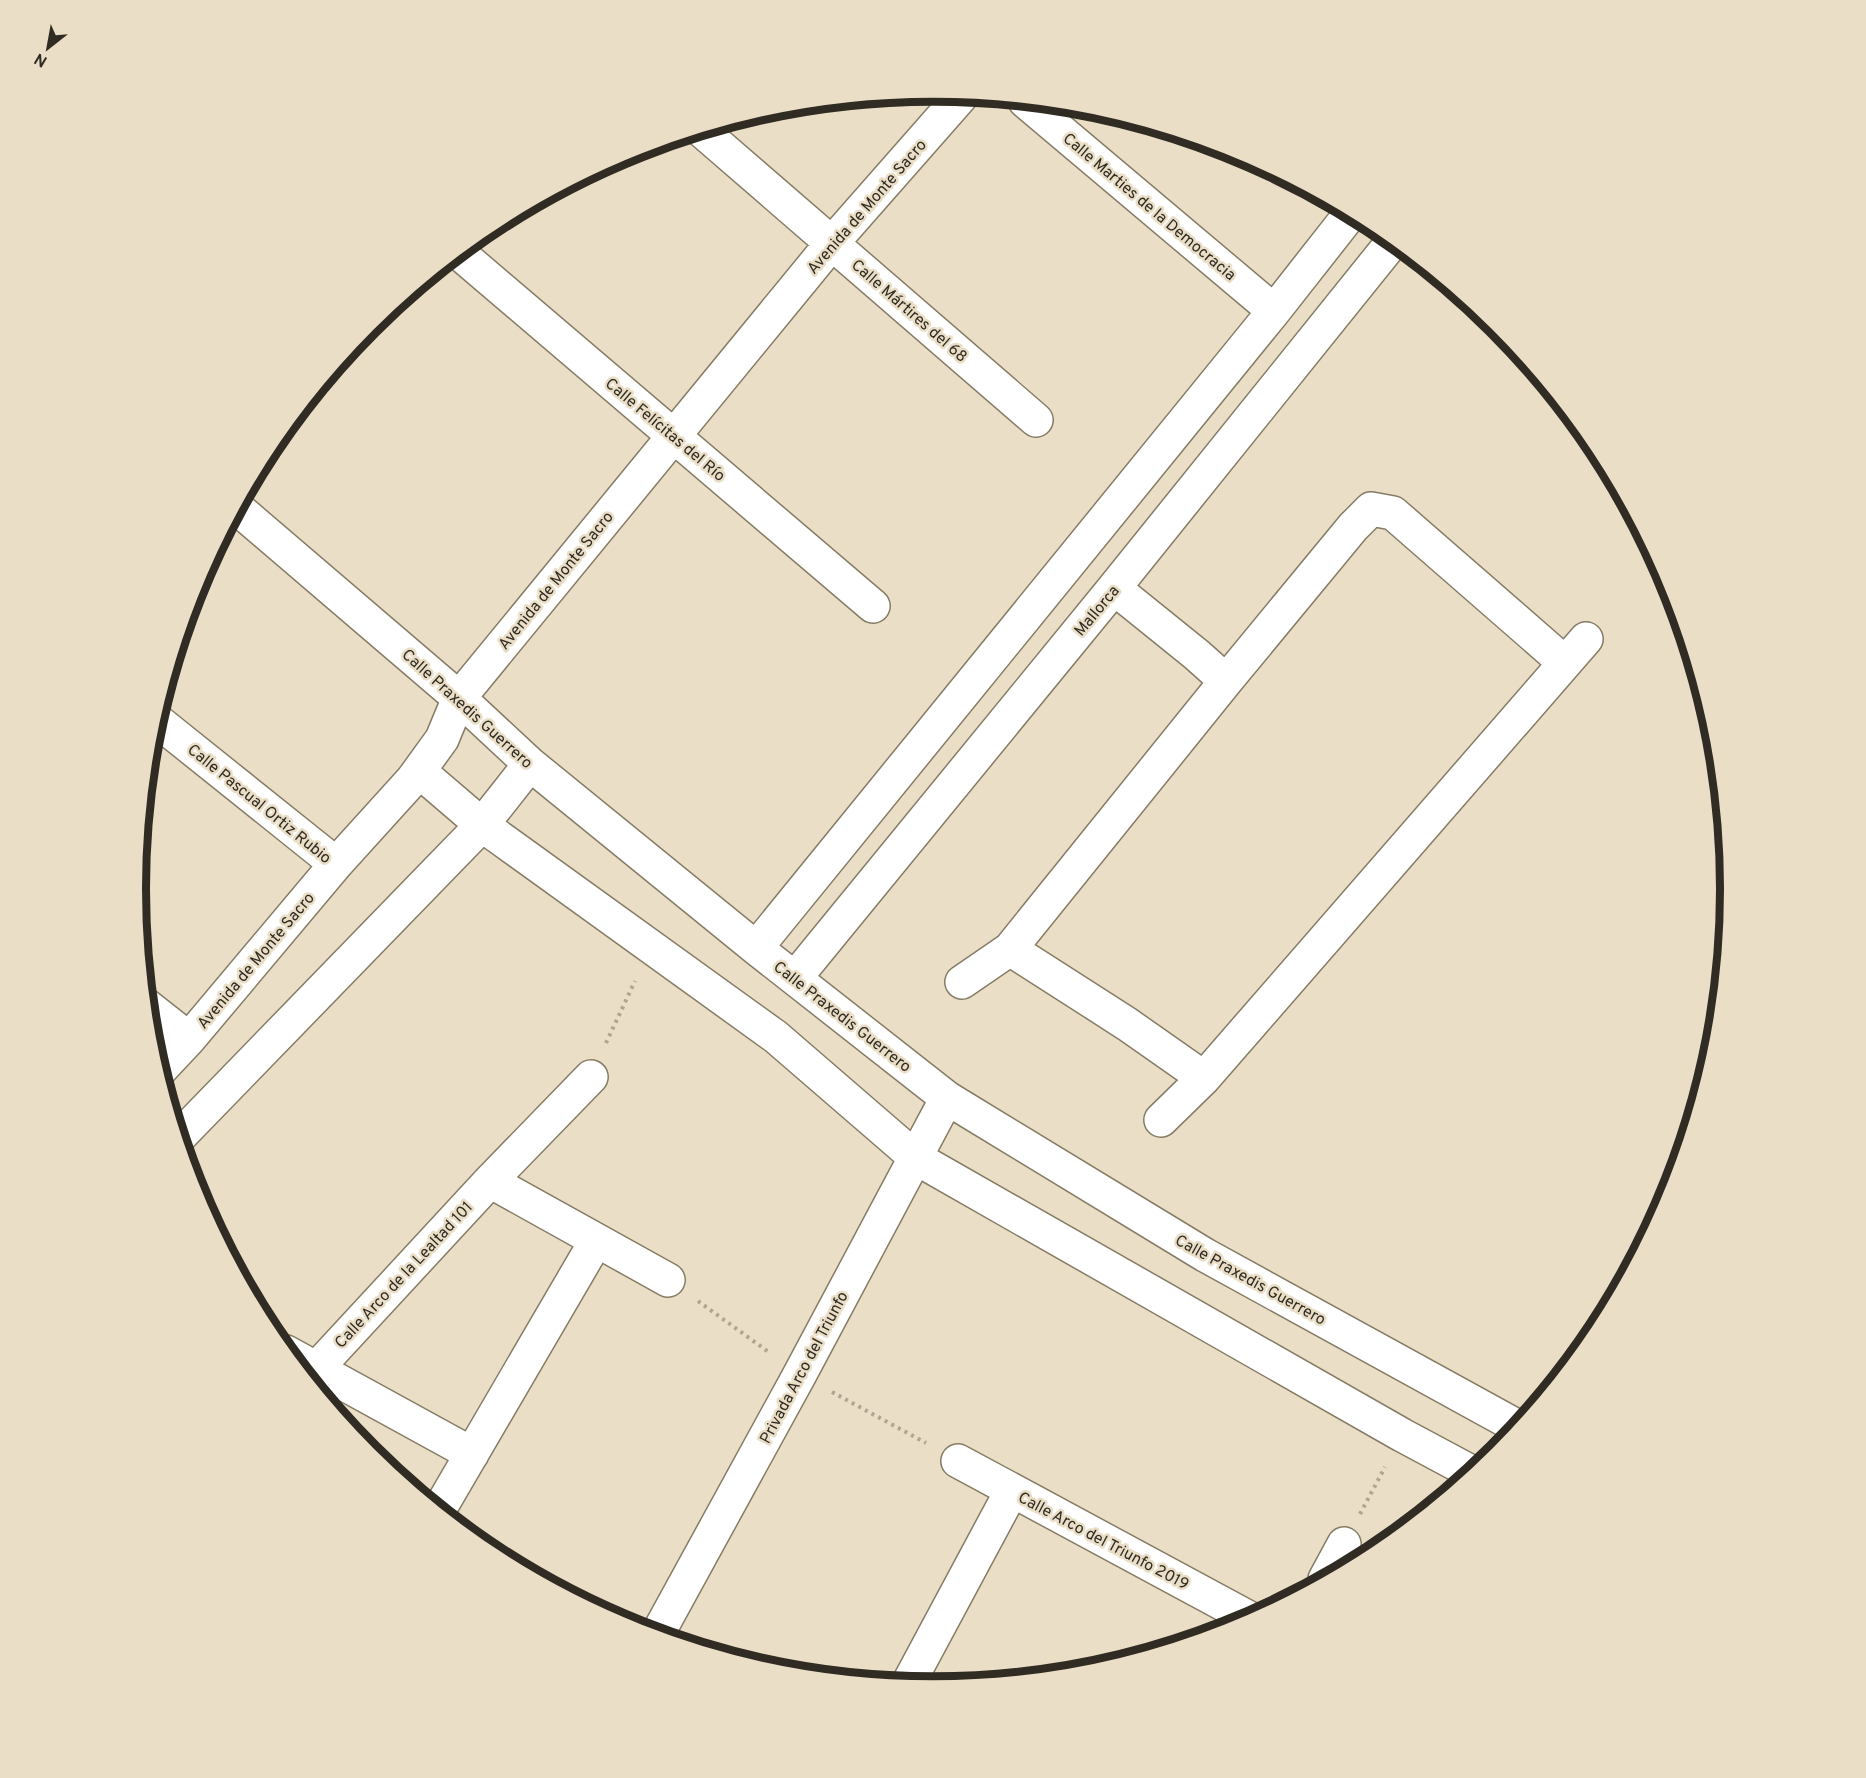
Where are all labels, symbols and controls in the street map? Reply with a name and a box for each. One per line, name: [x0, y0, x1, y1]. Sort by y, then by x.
north arrow: [18, 18, 78, 78]
text: N: [31, 48, 51, 71]
street label: Calle Marties de la Democracia: [1058, 129, 1239, 286]
street label: Avenida de Monte Sacro: [803, 136, 932, 279]
street label: Calle Mártires del 68: [846, 256, 971, 367]
street label: Calle Felícitas del Río: [600, 374, 729, 487]
street label: Avenida de Monte Sacro: [495, 508, 619, 655]
street label: Mallorca: [1071, 582, 1125, 641]
street label: Calle Praxedis Guerrero: [397, 645, 536, 774]
street label: Calle Pascual Ortiz Rubio: [183, 740, 335, 869]
street label: Avenida de Monte Sacro: [193, 889, 320, 1034]
street label: Calle Praxedis Guerrero: [769, 958, 915, 1078]
street label: Calle Arco de la Lealtad 101: [331, 1198, 478, 1353]
street label: Calle Praxedis Guerrero: [1171, 1231, 1329, 1331]
street label: Privada Arco del Triunfo: [756, 1288, 854, 1448]
street label: Calle Arco del Triunfo 2019: [1014, 1488, 1192, 1595]

